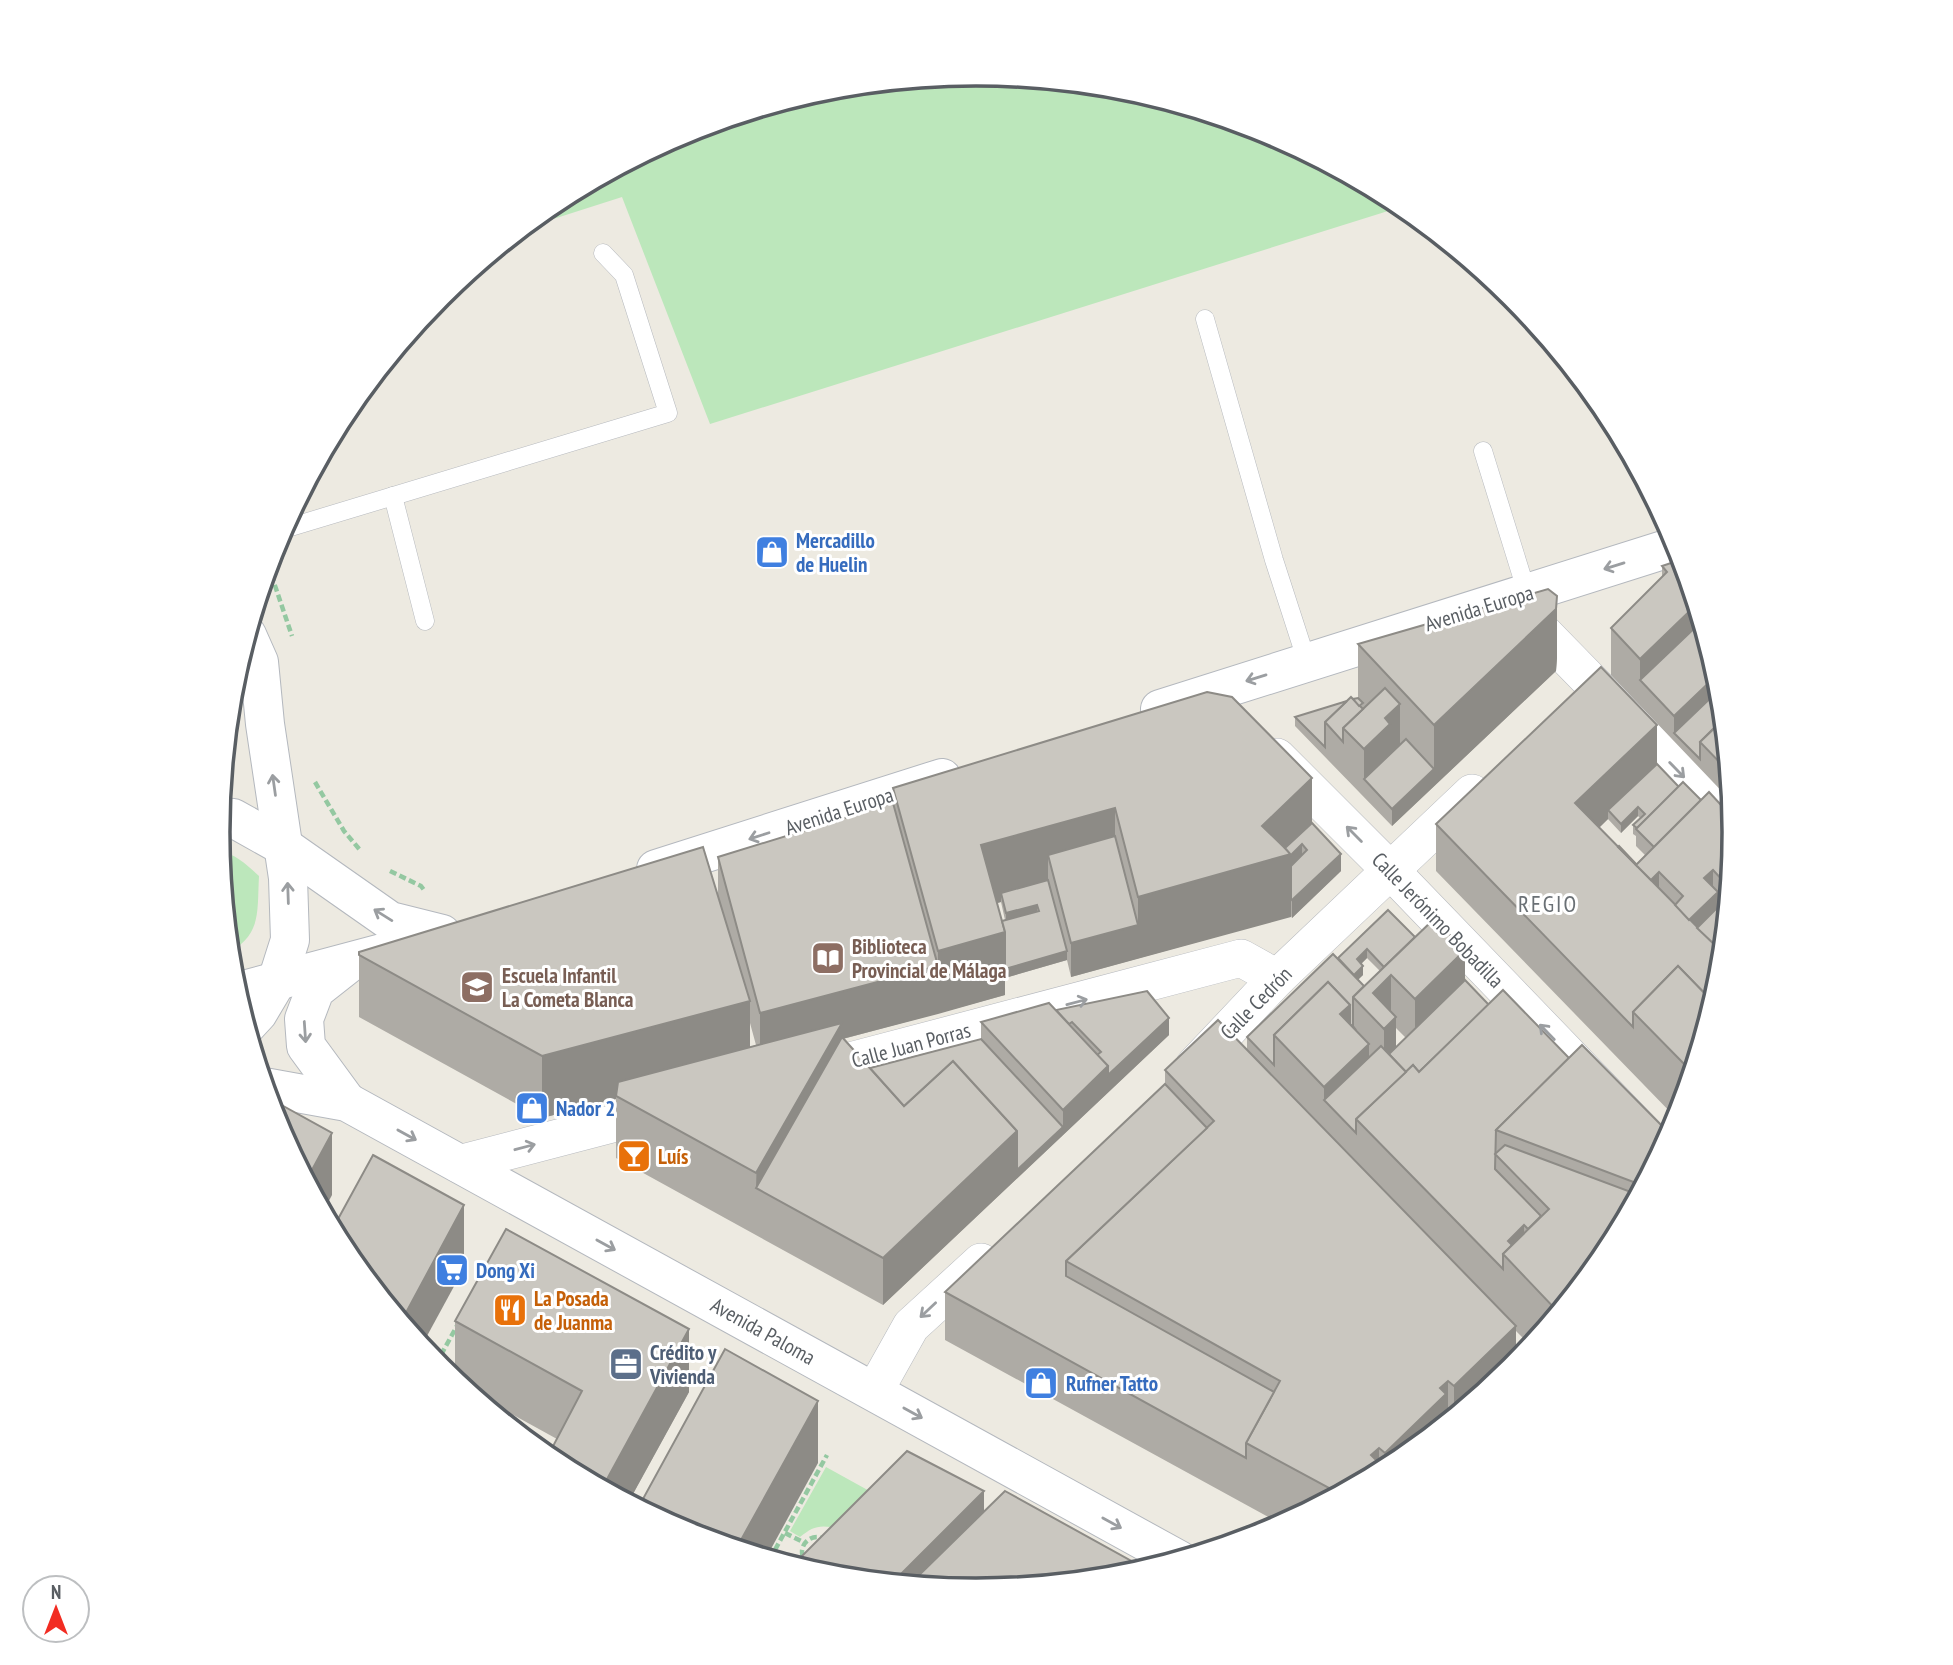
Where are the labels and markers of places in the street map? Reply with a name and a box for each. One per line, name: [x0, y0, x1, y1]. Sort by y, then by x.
place label: Mercadillo de Huelin: [796, 527, 875, 578]
shop icon: Mercadillo de Huelin: [753, 533, 791, 571]
place label: Biblioteca Provincial de Málaga: [852, 933, 1007, 984]
library icon: Biblioteca Provincial de Málaga: [809, 939, 847, 977]
place label: Escuela Infantil La Cometa Blanca: [502, 962, 634, 1013]
school or university icon: Escuela Infantil La Cometa Blanca: [458, 968, 496, 1006]
shop icon: Nador 2: [513, 1089, 551, 1127]
place label: Nador 2: [556, 1095, 615, 1122]
bar icon: Luís: [615, 1137, 653, 1175]
place label: Luís: [658, 1143, 688, 1170]
supermarket icon: Dong Xi: [433, 1251, 471, 1289]
place label: Dong Xi: [476, 1257, 535, 1284]
place label: La Posada de Juanma: [534, 1285, 613, 1336]
restaurant icon: La Posada de Juanma: [491, 1291, 529, 1329]
place label: Crédito y Vivienda: [649, 1339, 717, 1390]
office icon: Crédito y Vivienda: [607, 1345, 645, 1383]
shop icon: Rufner Tatto: [1022, 1364, 1060, 1402]
place label: Rufner Tatto: [1066, 1370, 1158, 1397]

